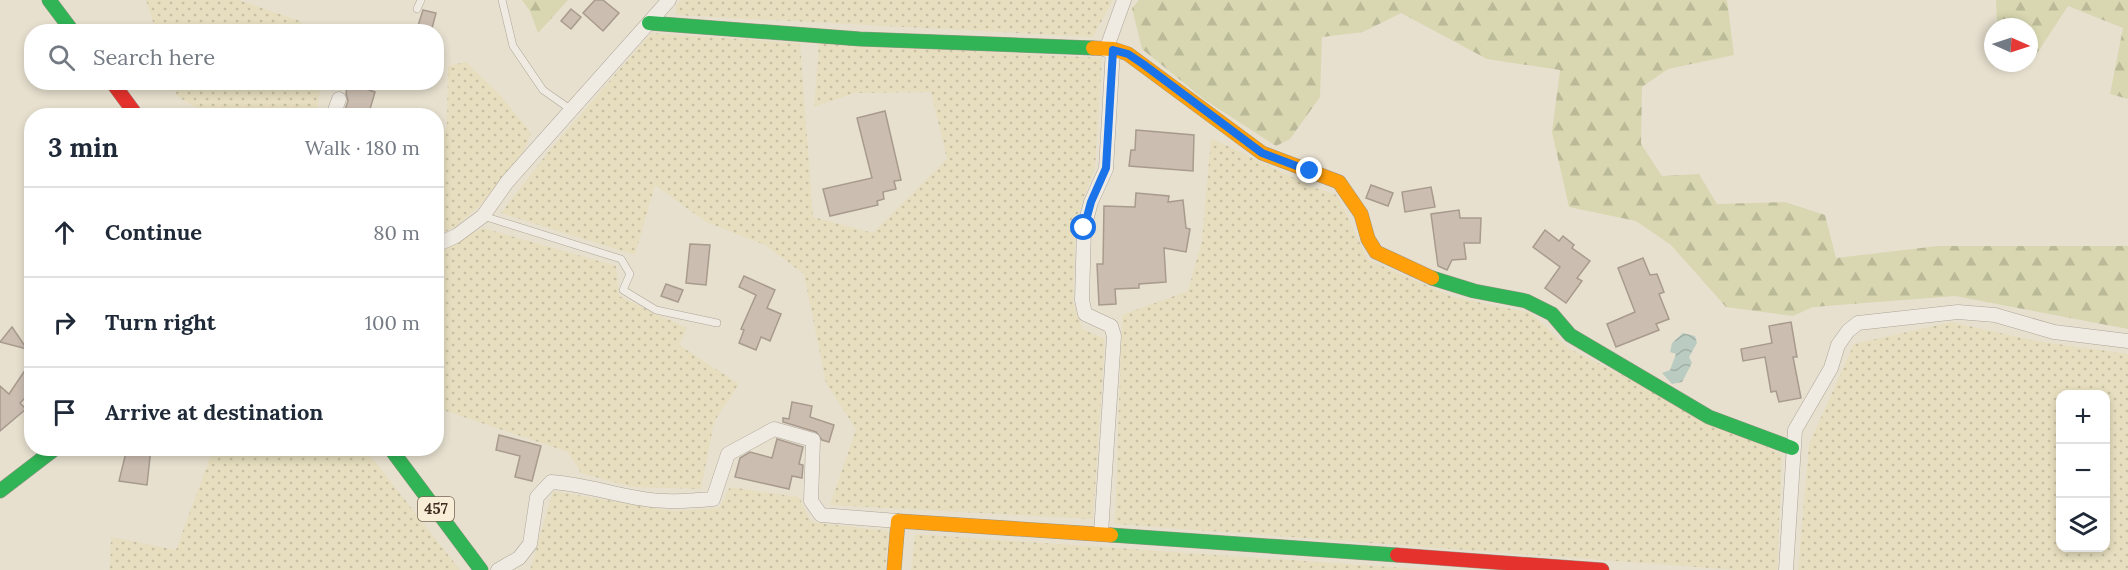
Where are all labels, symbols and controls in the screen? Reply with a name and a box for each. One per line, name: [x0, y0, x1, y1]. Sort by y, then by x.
north arrow: [1984, 18, 2038, 72]
search box: [24, 24, 444, 90]
icon: search: [45, 41, 78, 74]
text: Search here: [93, 43, 215, 71]
text: 3 min: [48, 131, 118, 164]
text: Walk · 180 m: [305, 135, 420, 160]
route end: [1296, 157, 1322, 183]
route start: [1070, 214, 1096, 240]
icon: ahead: [48, 216, 81, 249]
text: Continue: [105, 218, 202, 246]
text: 80 m: [373, 220, 420, 245]
icon: right: [48, 306, 81, 339]
text: Turn right: [105, 308, 216, 336]
text: 100 m: [365, 310, 420, 335]
map controls: [2056, 390, 2110, 552]
button: +: [2056, 390, 2110, 444]
icon: arrive: [48, 396, 81, 429]
text: Arrive at destination: [105, 398, 323, 426]
button: −: [2056, 444, 2110, 498]
road number: 457: [418, 497, 454, 521]
button: layers: [2056, 498, 2110, 552]

